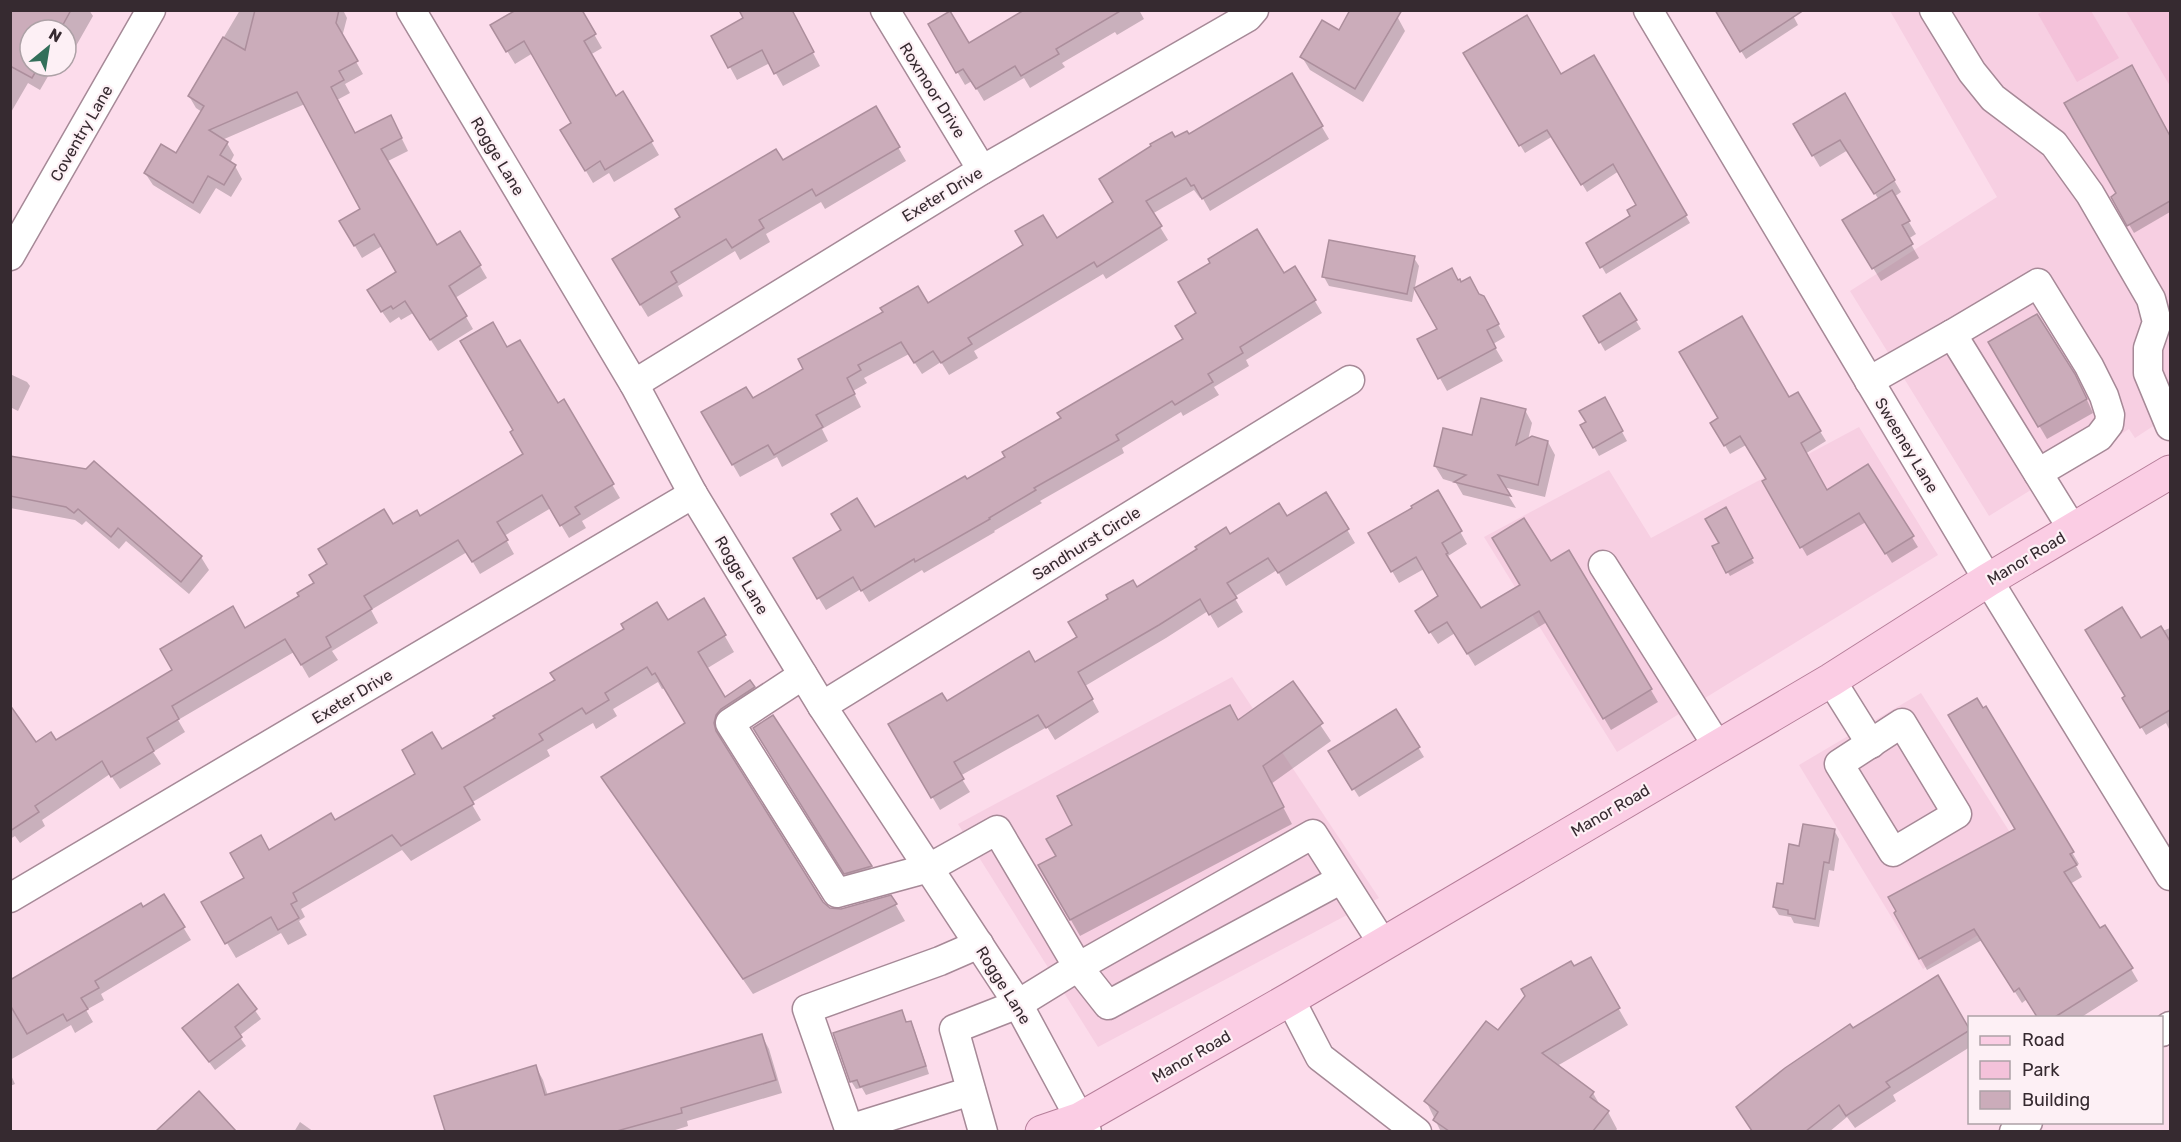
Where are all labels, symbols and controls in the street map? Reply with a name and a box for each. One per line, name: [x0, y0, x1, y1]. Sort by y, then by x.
north arrow: [18, 18, 78, 78]
text: N: [46, 24, 65, 47]
street label: Roxmoor Drive: [896, 39, 969, 141]
street label: Coventry Lane: [46, 82, 117, 185]
street label: Rogge Lane: [467, 114, 528, 199]
street label: Exeter Drive: [899, 163, 986, 226]
street label: Sweeney Lane: [1871, 394, 1942, 496]
street label: Sandhurst Circle: [1029, 503, 1144, 584]
street label: Manor Road: [1984, 528, 2069, 589]
street label: Rogge Lane: [711, 533, 772, 618]
street label: Exeter Drive: [309, 665, 396, 728]
street label: Manor Road: [1567, 780, 1653, 841]
street label: Rogge Lane: [972, 943, 1035, 1028]
legend: [1968, 1016, 2163, 1124]
street label: Manor Road: [1148, 1026, 1234, 1087]
text: Road: [2022, 1029, 2065, 1051]
text: Park: [2022, 1059, 2060, 1081]
text: Building: [2022, 1089, 2090, 1111]

